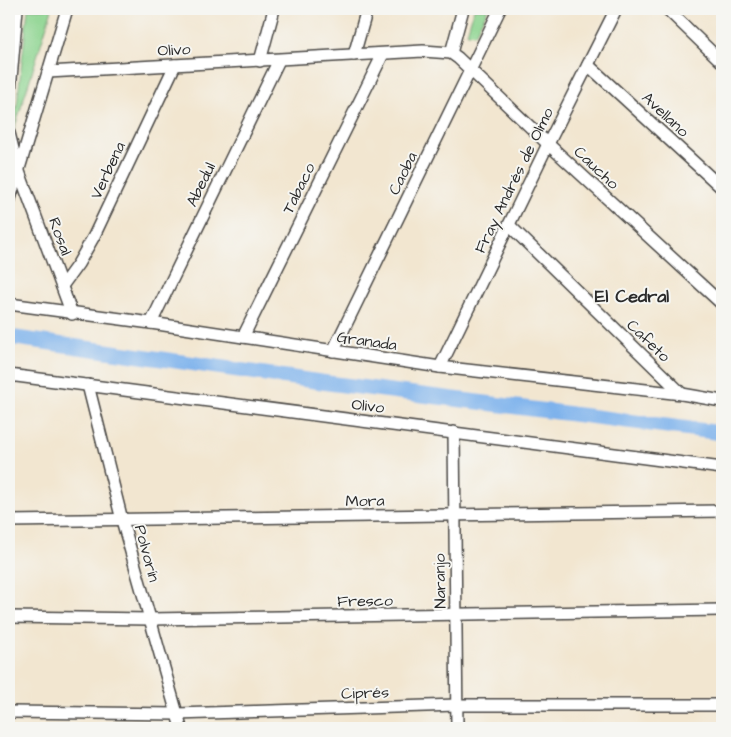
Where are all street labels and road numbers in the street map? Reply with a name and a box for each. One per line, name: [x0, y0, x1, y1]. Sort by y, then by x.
street label: Olivo: [157, 38, 191, 62]
street label: Avellano: [637, 87, 694, 142]
street label: Fray Andrés de Olmo: [469, 104, 560, 257]
street label: Verbena: [85, 138, 131, 203]
street label: Caucho: [569, 141, 624, 194]
street label: Caoba: [383, 148, 423, 199]
street label: Abedul: [181, 159, 221, 210]
street label: Tabaco: [277, 159, 321, 218]
street label: Rosal: [43, 214, 77, 258]
street label: Cafeto: [622, 314, 675, 367]
street label: Granada: [335, 326, 398, 356]
street label: Olivo: [350, 393, 386, 419]
street label: Mora: [345, 490, 385, 512]
street label: Polvorín: [129, 522, 165, 584]
street label: Naranjo: [429, 553, 451, 609]
street label: Fresco: [337, 590, 393, 612]
street label: Ciprés: [341, 681, 389, 705]

